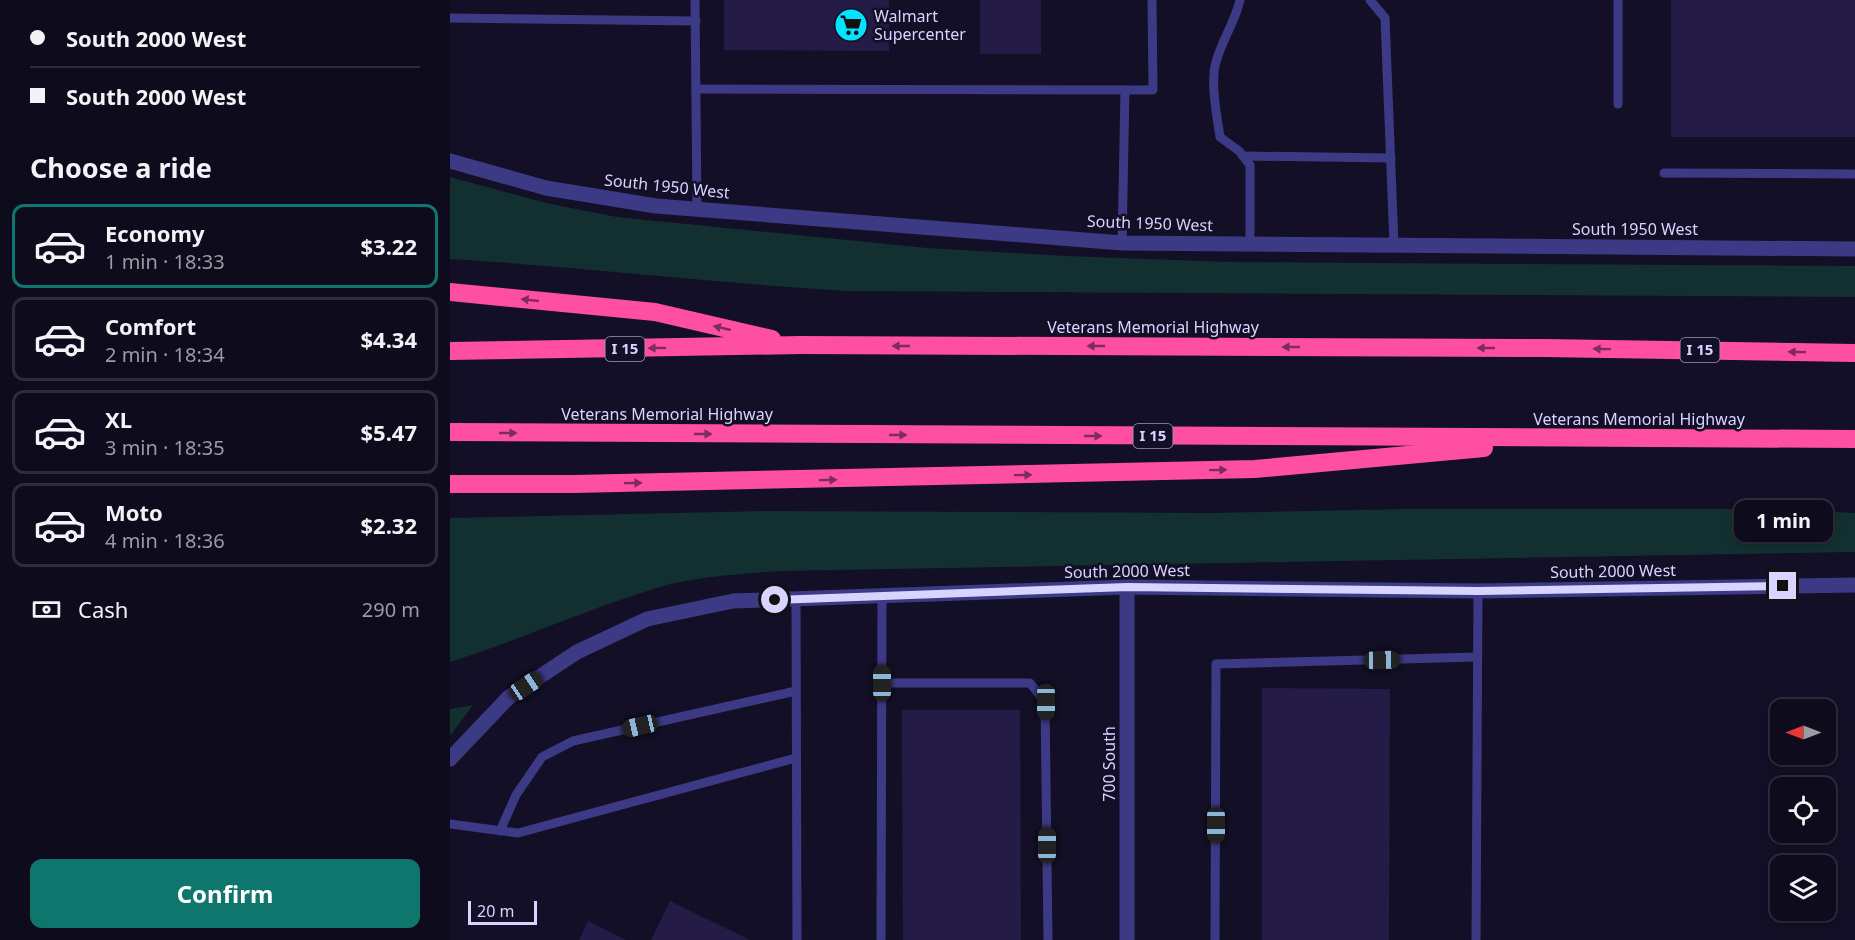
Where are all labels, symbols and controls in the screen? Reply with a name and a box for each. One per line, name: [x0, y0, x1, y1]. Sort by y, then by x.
place label: Walmart Supercenter: [874, 5, 966, 45]
supermarket icon: Walmart Supercenter: [833, 7, 869, 43]
text: South 2000 West: [66, 23, 246, 53]
text: South 2000 West: [66, 81, 246, 111]
text: Choose a ride: [30, 149, 212, 186]
street label: South 1950 West: [603, 168, 731, 204]
street label: South 1950 West: [1087, 210, 1214, 236]
text: Economy: [105, 218, 204, 248]
street label: South 1950 West: [1572, 218, 1698, 240]
icon: car: [33, 219, 87, 273]
text: $3.22: [360, 231, 417, 261]
text: 1 min · 18:33: [105, 248, 225, 275]
one-way arrow: [520, 295, 539, 305]
text: Comfort: [105, 311, 196, 341]
icon: car: [33, 312, 87, 366]
street label: Veterans Memorial Highway: [1047, 316, 1260, 338]
one-way arrow: [713, 322, 731, 332]
text: $4.34: [360, 324, 417, 354]
road number: I 15: [606, 337, 645, 361]
road number: I 15: [1680, 338, 1720, 362]
text: 2 min · 18:34: [105, 341, 225, 368]
one-way arrow: [891, 341, 910, 351]
one-way arrow: [1086, 341, 1105, 351]
one-way arrow: [1281, 342, 1300, 352]
one-way arrow: [648, 343, 667, 353]
one-way arrow: [1476, 343, 1495, 353]
one-way arrow: [1592, 344, 1611, 354]
one-way arrow: [1787, 347, 1806, 357]
street label: Veterans Memorial Highway: [561, 403, 774, 425]
text: XL: [105, 404, 132, 434]
icon: car: [33, 405, 87, 459]
street label: Veterans Memorial Highway: [1533, 408, 1746, 430]
text: $5.47: [360, 417, 417, 447]
road number: I 15: [1134, 424, 1172, 448]
one-way arrow: [499, 428, 518, 438]
one-way arrow: [694, 429, 713, 439]
one-way arrow: [889, 430, 908, 440]
one-way arrow: [1084, 431, 1103, 441]
text: 3 min · 18:35: [105, 434, 225, 461]
one-way arrow: [1208, 466, 1227, 475]
one-way arrow: [1013, 471, 1032, 480]
one-way arrow: [818, 475, 837, 484]
one-way arrow: [623, 478, 642, 488]
text: Moto: [105, 497, 163, 527]
icon: car: [33, 498, 87, 552]
callout: 1 min: [1734, 499, 1832, 541]
text: 1 min: [1756, 507, 1811, 534]
text: $2.32: [360, 510, 417, 540]
text: 4 min · 18:36: [105, 527, 225, 554]
street label: South 2000 West: [1064, 559, 1190, 583]
street label: South 2000 West: [1550, 559, 1676, 583]
route end: [1769, 572, 1796, 599]
route start: [761, 586, 788, 613]
icon: cash: [30, 593, 63, 626]
text: Cash: [78, 594, 128, 624]
text: 290 m: [362, 596, 420, 623]
car: [1364, 651, 1400, 669]
car: [873, 665, 891, 701]
car: [506, 668, 546, 704]
car: [1037, 684, 1055, 720]
north arrow: [1770, 699, 1836, 765]
map controls: [1770, 699, 1836, 921]
car: [620, 713, 660, 739]
street label: 700 South: [1098, 726, 1120, 802]
button: locate: [1770, 777, 1836, 843]
car: [1207, 807, 1225, 843]
car: [1038, 827, 1056, 863]
button: layers: [1770, 855, 1836, 921]
button: Confirm: [30, 859, 420, 928]
scale bar: [468, 898, 537, 926]
text: 20 m: [477, 900, 514, 922]

